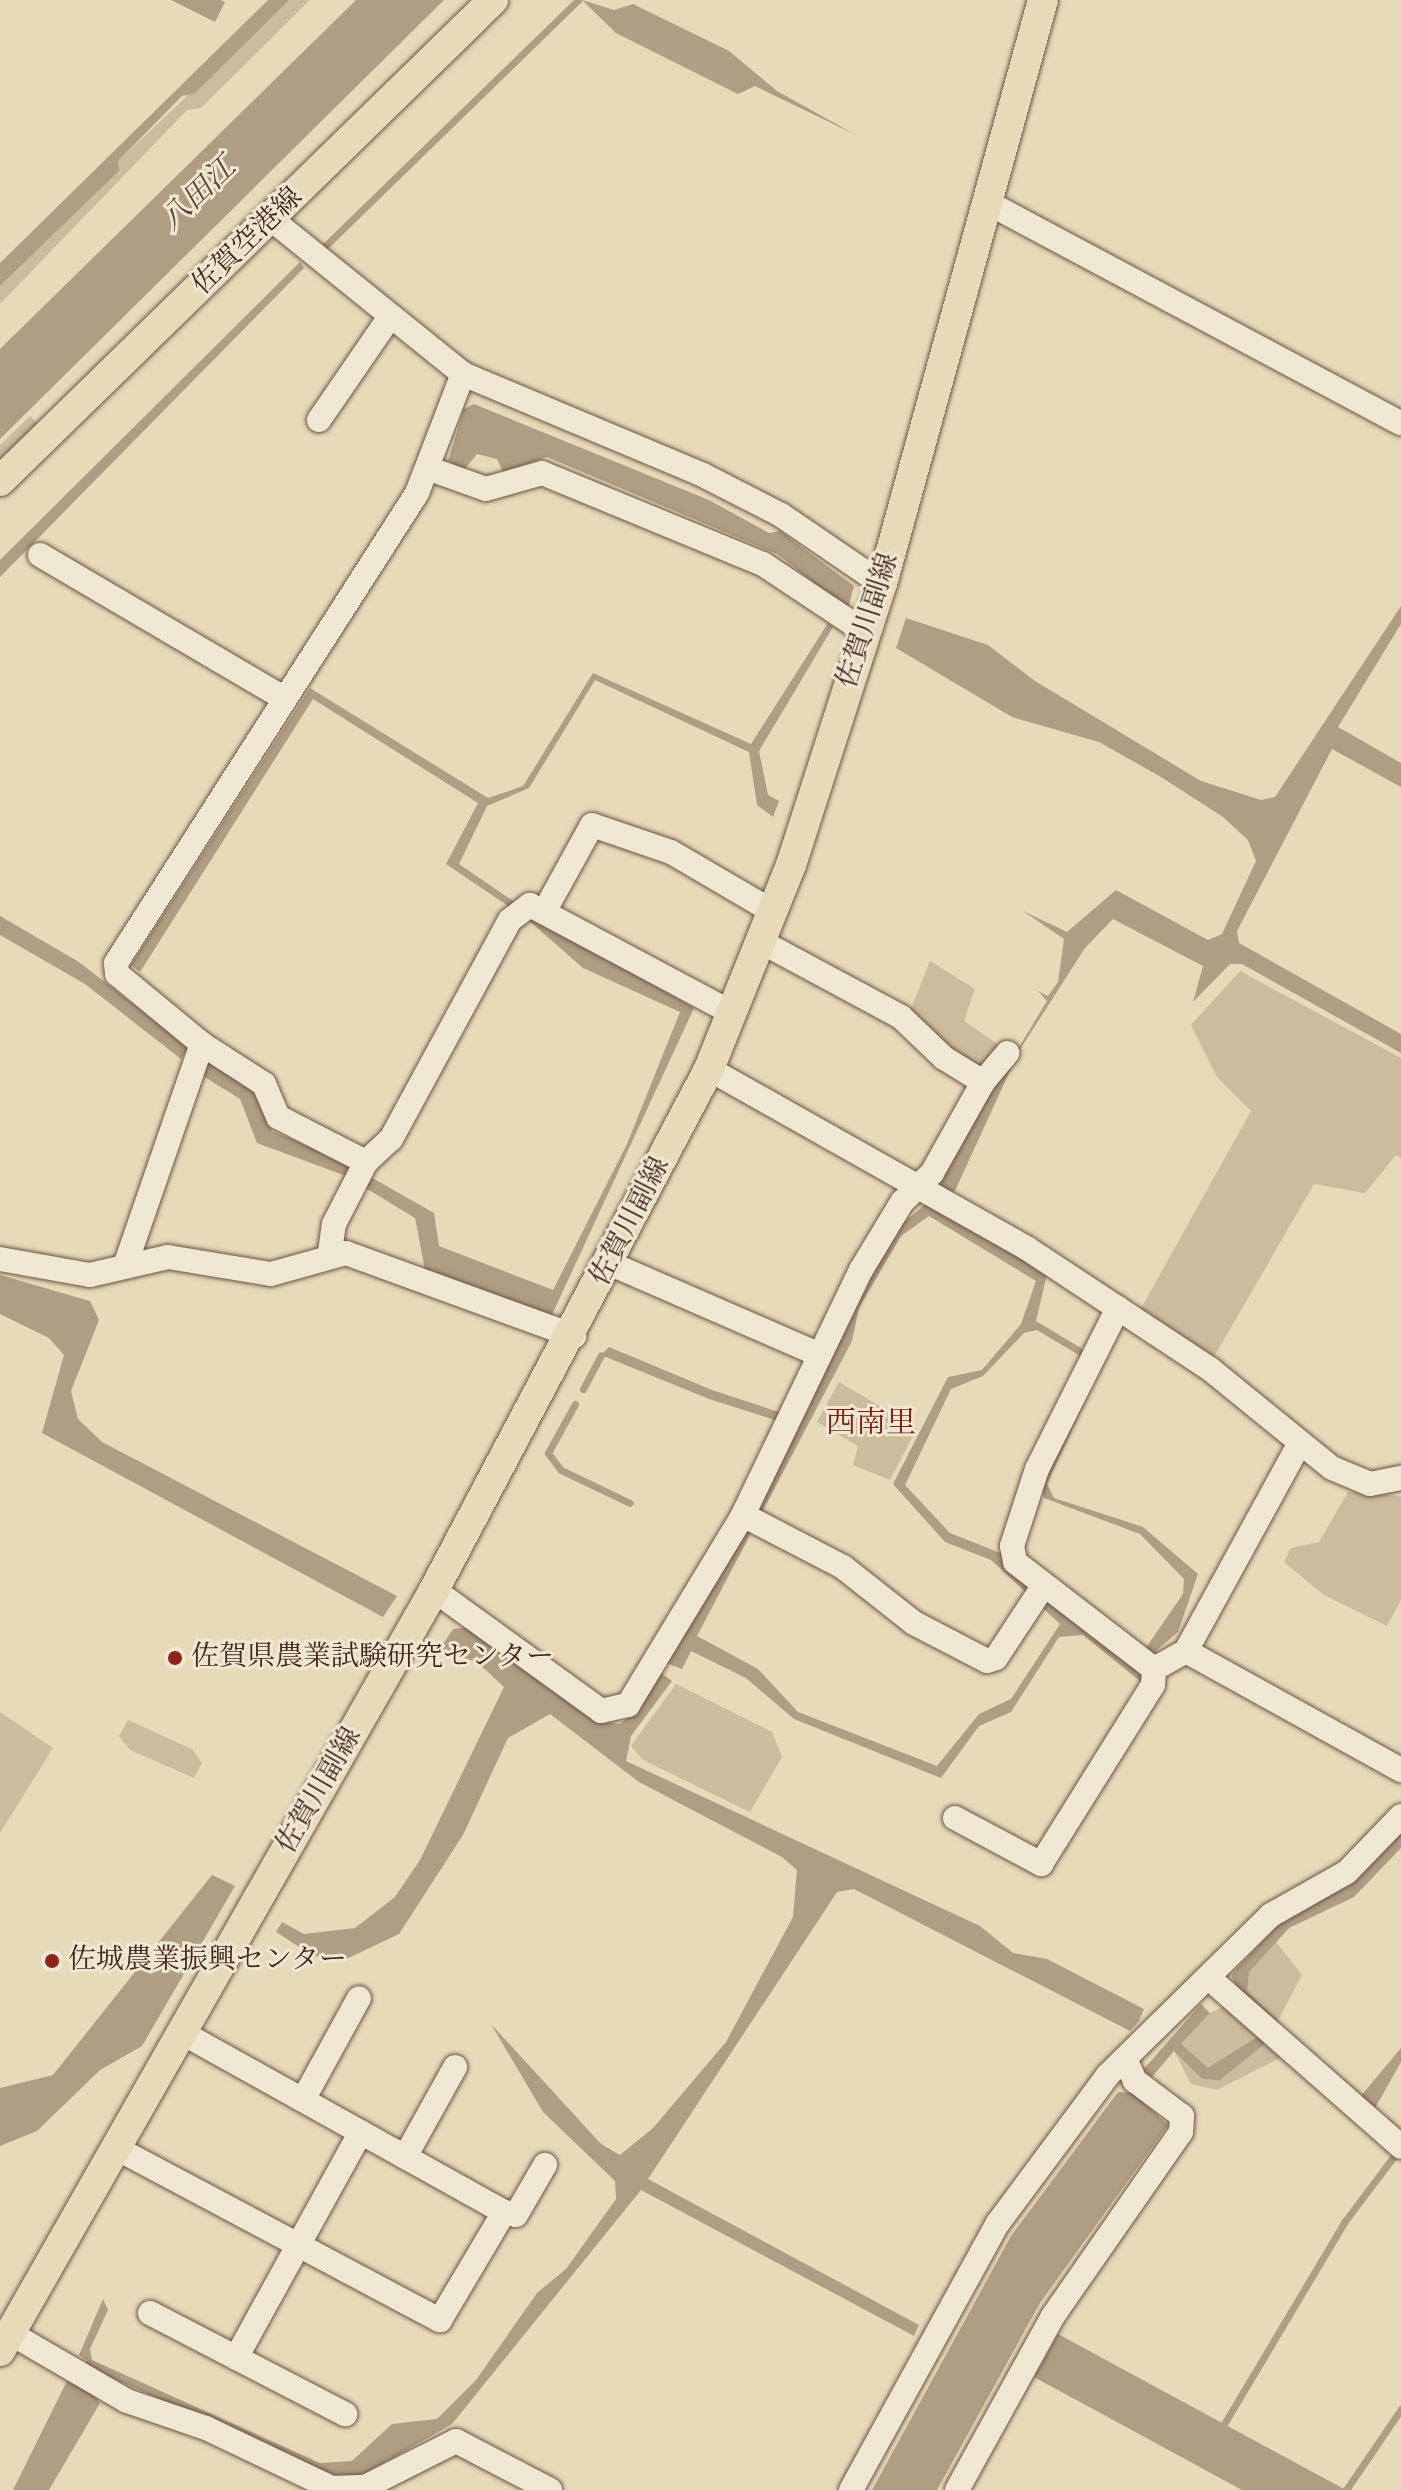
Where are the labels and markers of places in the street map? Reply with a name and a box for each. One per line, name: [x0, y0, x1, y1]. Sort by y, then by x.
place label: 佐賀県農業試験研究センター: [191, 1641, 555, 1675]
marker: 佐賀県農業試験研究センター: [166, 1649, 184, 1667]
place label: 佐城農業振興センター: [68, 1944, 348, 1978]
marker: 佐城農業振興センター: [43, 1952, 61, 1970]

